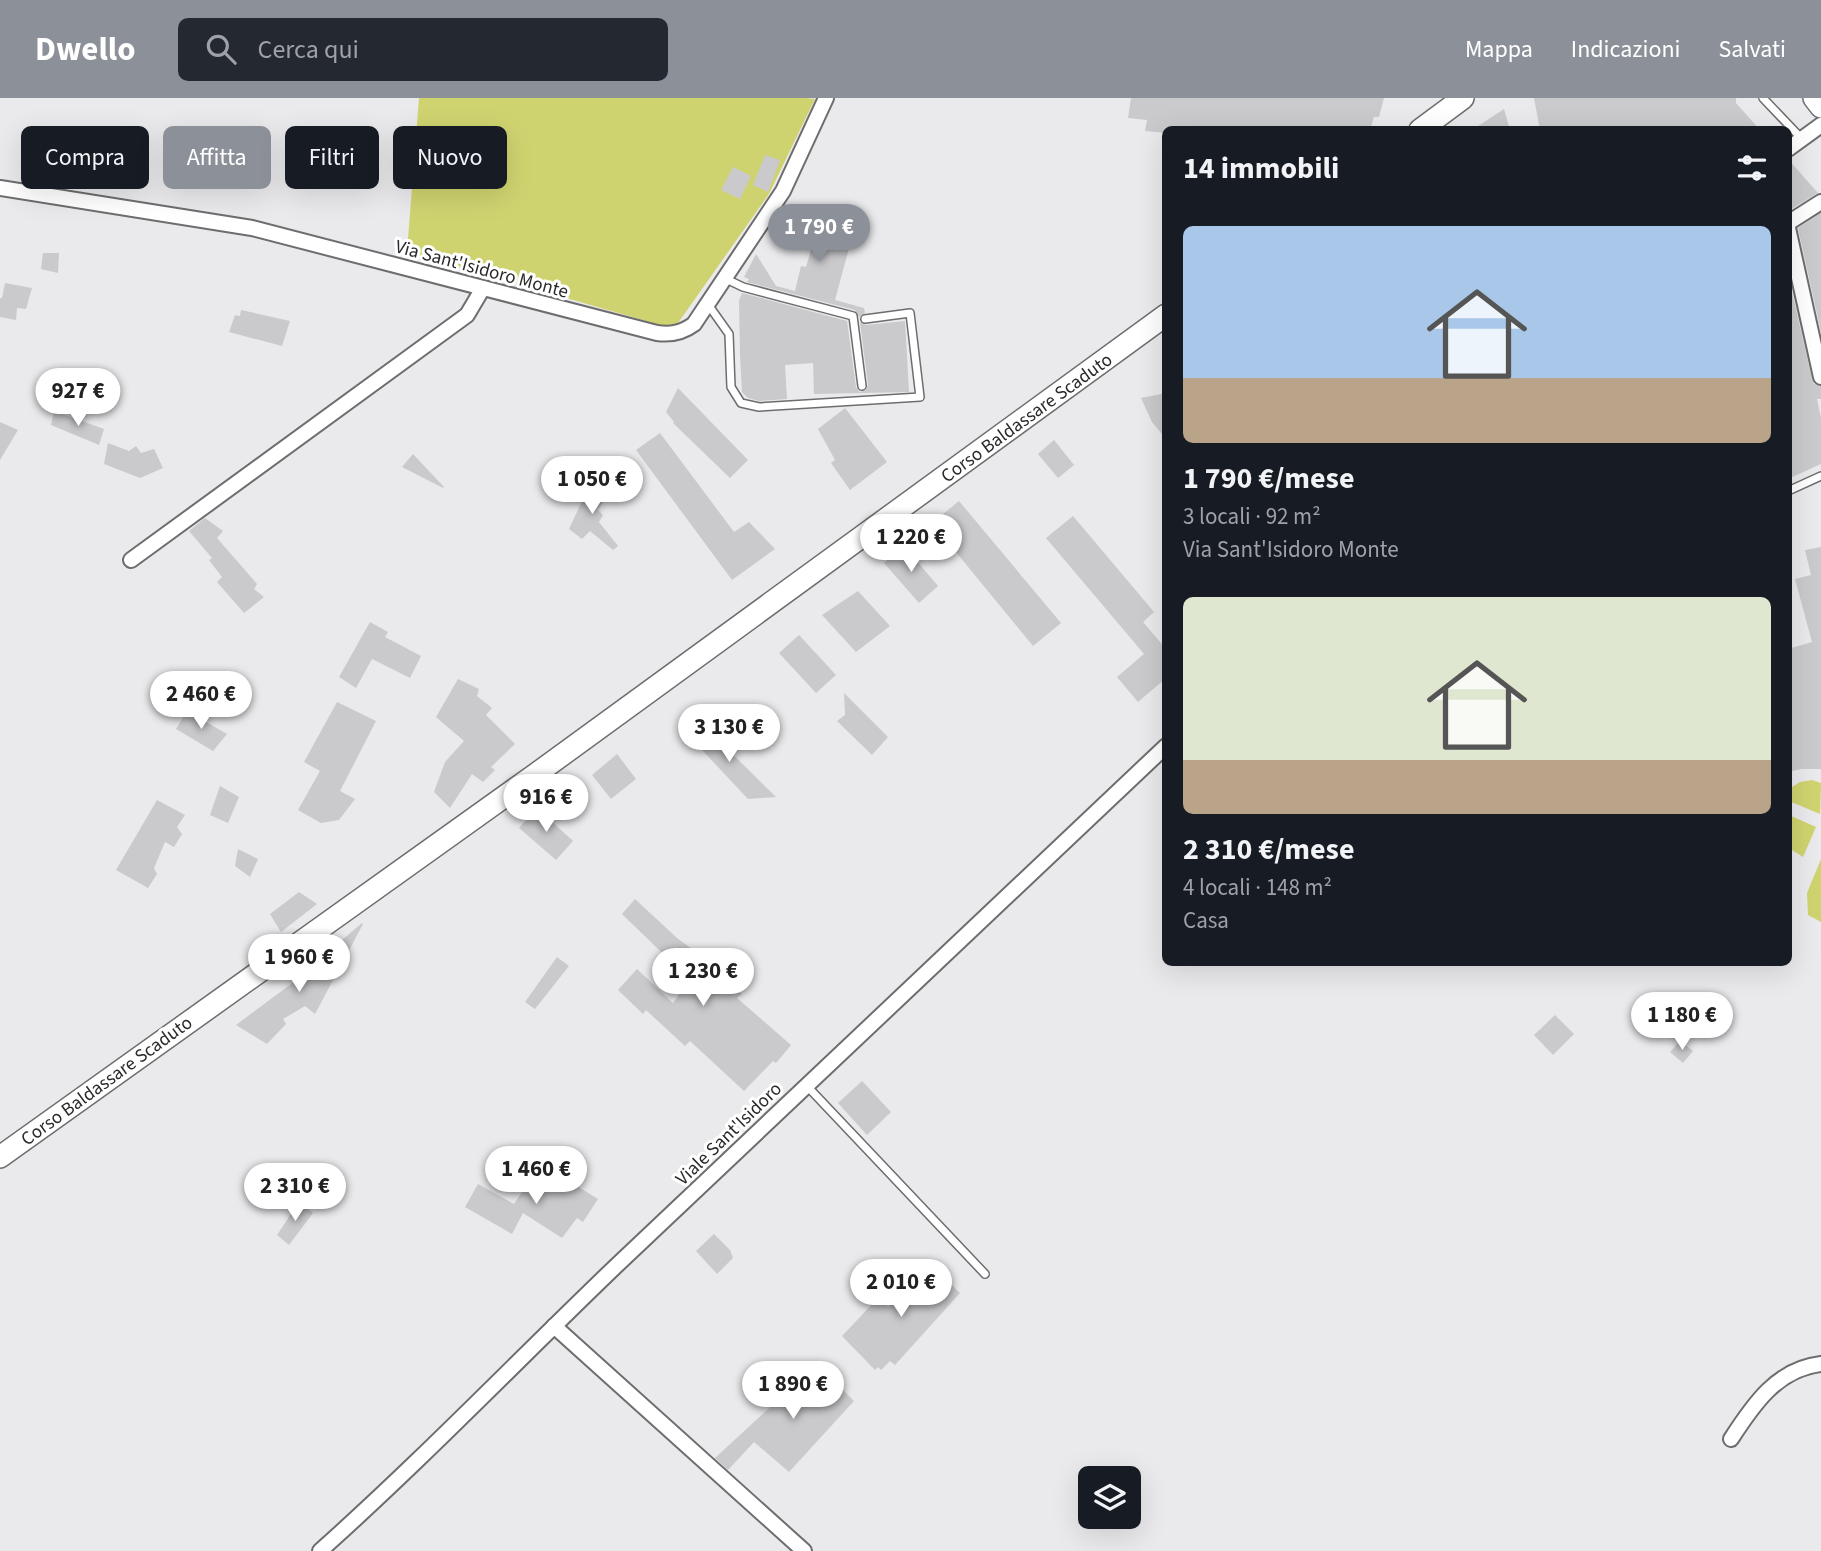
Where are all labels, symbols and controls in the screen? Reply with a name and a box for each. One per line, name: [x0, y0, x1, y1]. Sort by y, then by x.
search box: [178, 18, 668, 81]
text: Dwello: [35, 26, 136, 73]
icon: search: [202, 30, 240, 68]
text: Cerca qui: [258, 31, 359, 68]
text: Mappa: [1465, 32, 1533, 67]
text: Indicazioni: [1571, 32, 1680, 67]
text: Salvati: [1718, 32, 1786, 67]
chip: Compra: [21, 126, 149, 189]
chip: Affitta: [163, 126, 271, 189]
chip: Filtri: [285, 126, 379, 189]
chip: Nuovo: [393, 126, 507, 189]
text: 14 immobili: [1183, 147, 1339, 190]
icon: filters: [1733, 149, 1771, 187]
pin: 1 790 €: [754, 204, 884, 264]
text: 1 790 €: [784, 210, 854, 243]
street label: Via Sant'Isidoro Monte: [392, 233, 571, 306]
icon: home: [1414, 271, 1540, 397]
street label: Corso Baldassare Scaduto: [936, 347, 1118, 490]
pin: 927 €: [29, 368, 127, 428]
text: 927 €: [51, 374, 105, 407]
pin: 1 050 €: [527, 456, 657, 516]
text: 1 790 €/mese: [1183, 457, 1354, 500]
text: 1 050 €: [557, 462, 627, 495]
text: 3 locali · 92 m²: [1183, 500, 1321, 533]
pin: 1 220 €: [846, 514, 976, 574]
text: 1 220 €: [876, 520, 946, 553]
text: Via Sant'Isidoro Monte: [1183, 533, 1399, 566]
icon: home: [1414, 642, 1540, 768]
pin: 2 460 €: [136, 672, 266, 731]
text: 2 460 €: [166, 677, 236, 710]
pin: 3 130 €: [664, 704, 794, 764]
text: 3 130 €: [694, 710, 764, 743]
pin: 916 €: [497, 774, 595, 834]
text: 916 €: [519, 780, 573, 813]
text: 2 310 €/mese: [1183, 828, 1354, 871]
text: 4 locali · 148 m²: [1183, 871, 1332, 904]
text: Casa: [1183, 904, 1229, 937]
pin: 1 960 €: [234, 934, 364, 994]
text: 1 960 €: [264, 940, 334, 973]
pin: 1 230 €: [638, 948, 768, 1008]
text: 1 230 €: [668, 954, 738, 987]
pin: 1 180 €: [1617, 992, 1747, 1052]
text: 1 180 €: [1647, 998, 1717, 1031]
street label: Corso Baldassare Scaduto: [16, 1010, 198, 1153]
street label: Viale Sant'Isidoro: [670, 1076, 788, 1192]
pin: 1 460 €: [471, 1146, 601, 1206]
text: 1 460 €: [501, 1152, 571, 1185]
pin: 2 310 €: [230, 1164, 360, 1223]
text: 2 310 €: [260, 1169, 330, 1202]
pin: 2 010 €: [836, 1260, 966, 1319]
text: 2 010 €: [866, 1265, 936, 1298]
pin: 1 890 €: [728, 1362, 858, 1421]
text: 1 890 €: [758, 1367, 828, 1400]
map controls: [1078, 1466, 1141, 1529]
button: layers: [1078, 1466, 1141, 1529]

